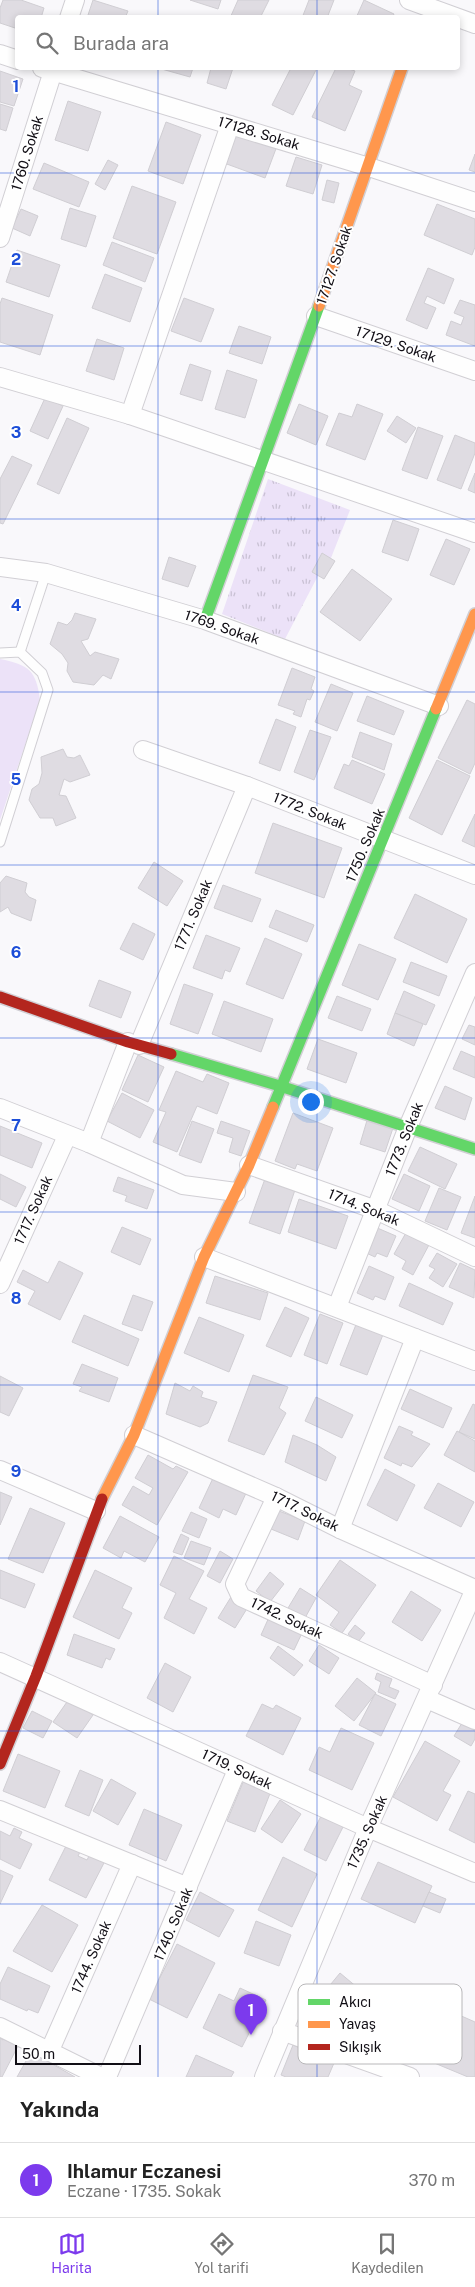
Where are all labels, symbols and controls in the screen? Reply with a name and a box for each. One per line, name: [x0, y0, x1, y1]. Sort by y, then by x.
search box: [15, 15, 460, 70]
icon: search: [33, 29, 61, 57]
text: Burada ara: [73, 32, 169, 54]
text: 1: [13, 77, 19, 96]
street label: 1760. Sokak: [8, 113, 46, 193]
street label: 17128. Sokak: [216, 113, 302, 153]
street label: 17127. Sokak: [313, 223, 355, 306]
text: 2: [11, 250, 21, 269]
street label: 17129. Sokak: [354, 323, 439, 365]
text: 3: [11, 423, 21, 442]
text: 4: [11, 596, 22, 615]
street label: 1769. Sokak: [182, 607, 262, 647]
text: 5: [11, 770, 22, 789]
street label: 1772. Sokak: [271, 789, 349, 833]
street label: 1750. Sokak: [342, 806, 388, 884]
street label: 1771. Sokak: [171, 877, 215, 953]
text: 6: [11, 943, 21, 962]
your location: [298, 1089, 324, 1115]
street label: 1773. Sokak: [382, 1100, 426, 1178]
text: 7: [11, 1116, 21, 1135]
street label: 1717. Sokak: [11, 1173, 55, 1247]
street label: 1714. Sokak: [326, 1185, 402, 1229]
text: 8: [11, 1289, 22, 1308]
text: 9: [11, 1462, 21, 1481]
street label: 1717. Sokak: [268, 1488, 342, 1534]
street label: 1742. Sokak: [248, 1594, 326, 1642]
street label: 1719. Sokak: [199, 1746, 275, 1792]
street label: 1735. Sokak: [344, 1793, 390, 1871]
street label: 1740. Sokak: [150, 1885, 196, 1963]
street label: 1744. Sokak: [68, 1918, 114, 1996]
legend: [298, 1984, 462, 2064]
pin: 1: [235, 1994, 267, 2035]
text: Akıcı: [339, 1994, 371, 2010]
text: Yavaş: [339, 2016, 376, 2032]
text: Sıkışık: [339, 2039, 382, 2055]
scale bar: [15, 2042, 141, 2065]
text: 50 m: [22, 2046, 55, 2062]
text: Yakında: [20, 2097, 99, 2122]
text: Ihlamur Eczanesi: [67, 2160, 221, 2182]
text: 1: [33, 2171, 39, 2190]
text: 370 m: [408, 2171, 455, 2190]
text: Eczane · 1735. Sokak: [67, 2182, 221, 2201]
tab: Harita: [51, 2230, 92, 2276]
tab: Yol tarifi: [194, 2230, 249, 2276]
tab: Kaydedilen: [351, 2230, 424, 2276]

